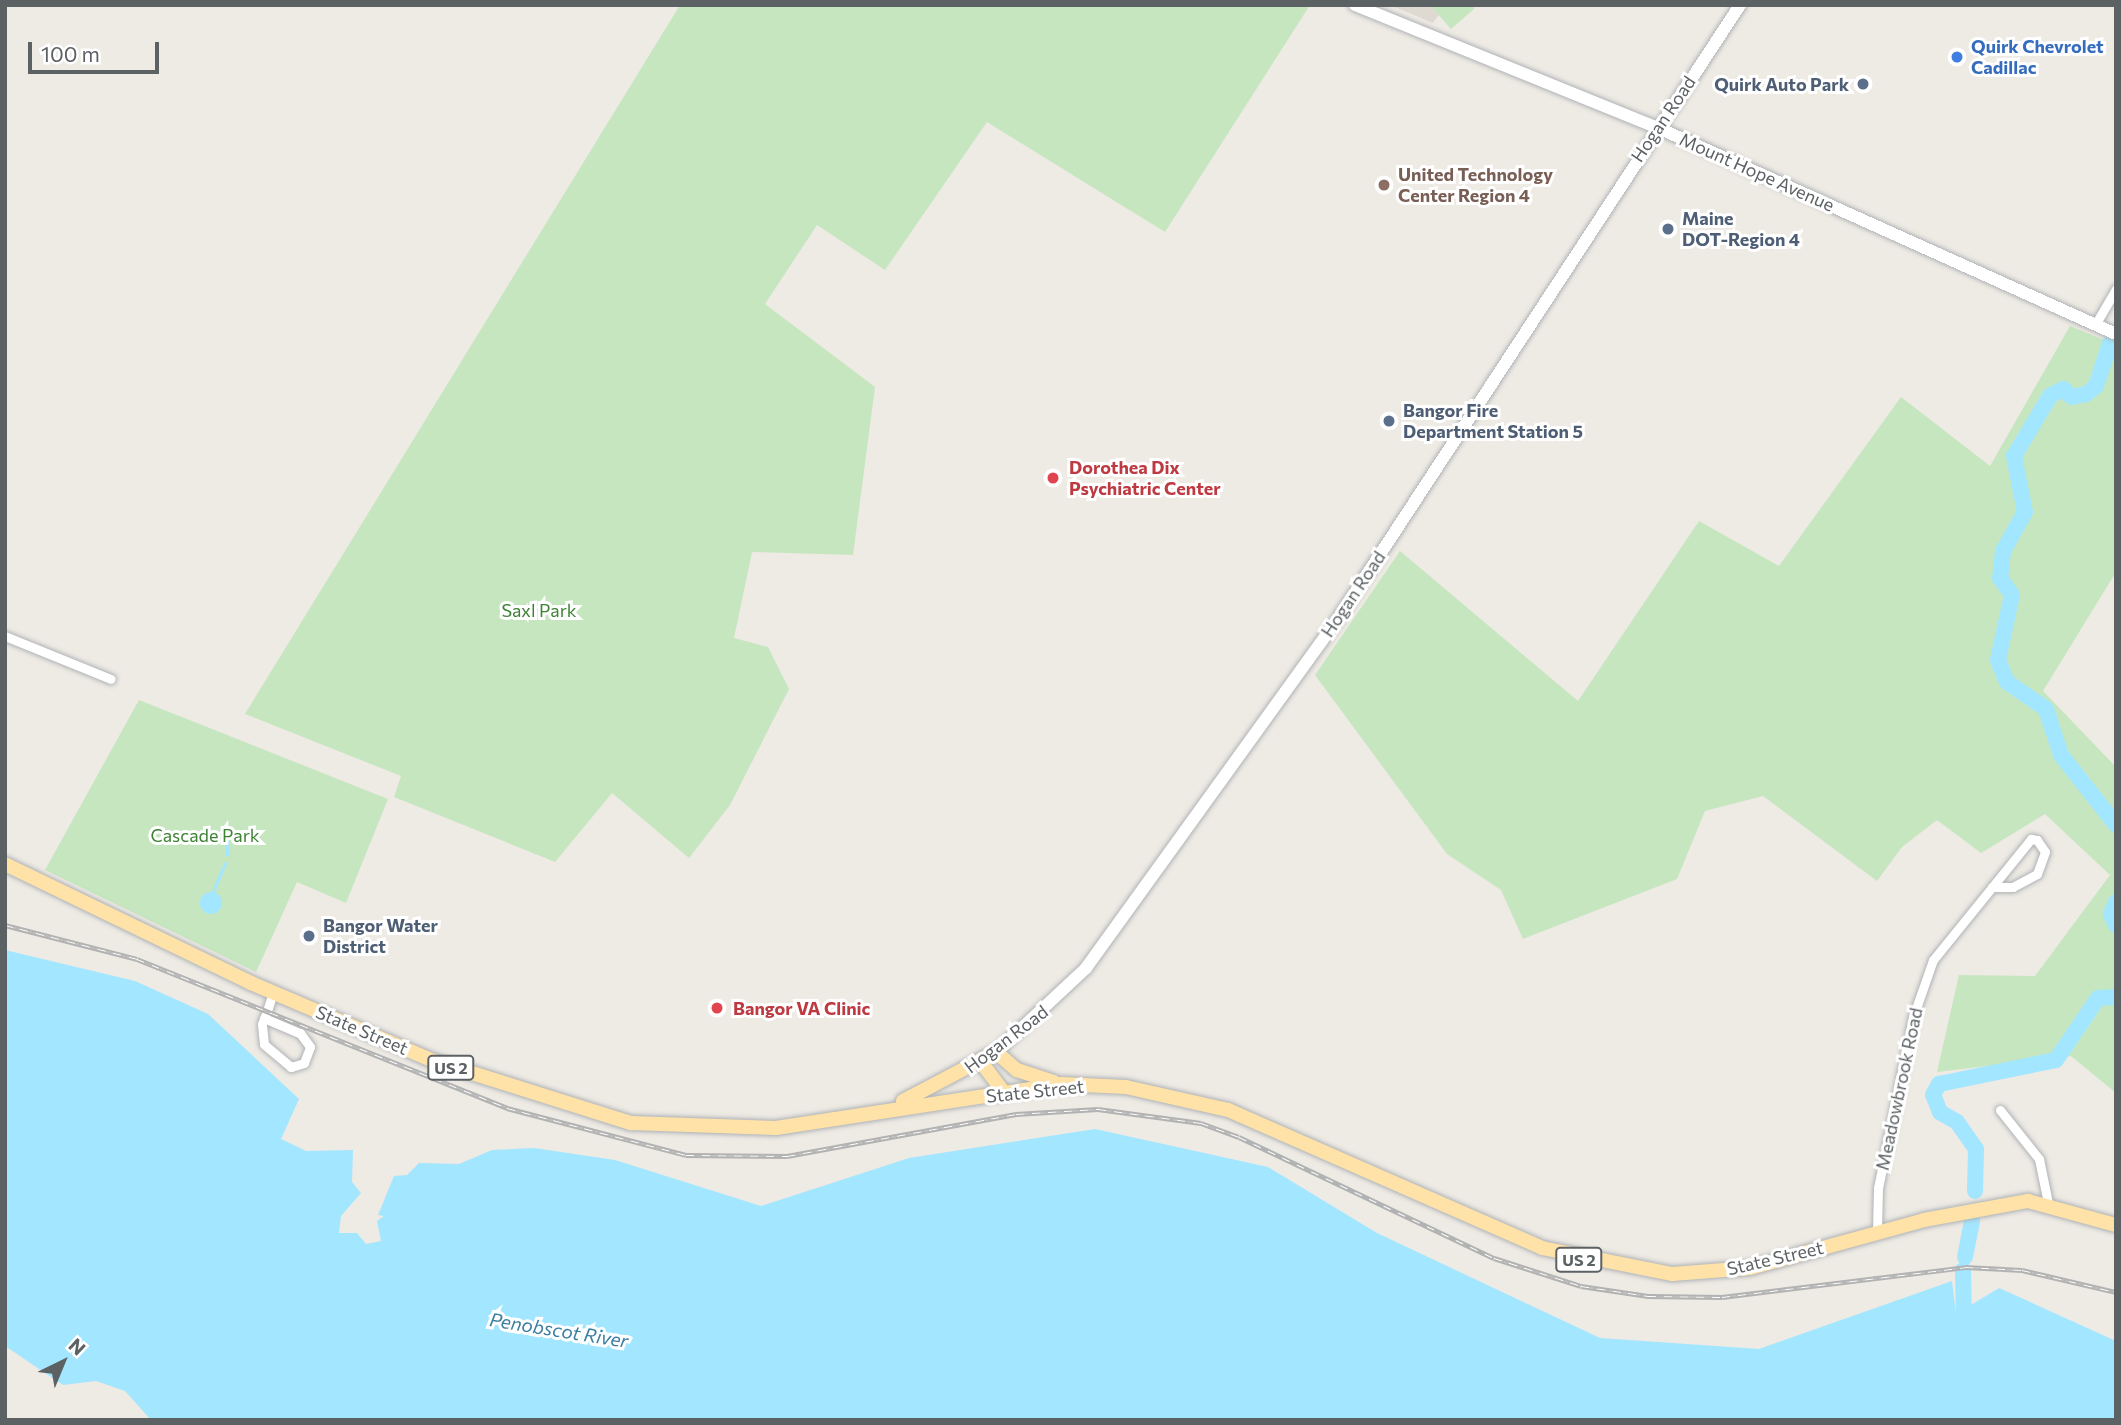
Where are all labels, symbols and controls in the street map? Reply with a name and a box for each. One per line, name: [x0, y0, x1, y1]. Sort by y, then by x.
scale bar: [32, 28, 163, 72]
place label: Quirk Chevrolet Cadillac: [1971, 36, 2104, 78]
text: 100 m: [41, 41, 100, 66]
marker: Quirk Chevrolet Cadillac: [1949, 49, 1965, 65]
street label: Hogan Road: [1626, 72, 1700, 166]
place label: Quirk Auto Park: [1714, 73, 1849, 95]
marker: Quirk Auto Park: [1855, 76, 1871, 92]
street label: Mount Hope Avenue: [1676, 128, 1838, 216]
place label: United Technology Center Region 4: [1398, 164, 1553, 206]
marker: United Technology Center Region 4: [1376, 177, 1392, 193]
place label: Maine DOT-Region 4: [1682, 208, 1800, 250]
marker: Maine DOT-Region 4: [1660, 221, 1676, 237]
place label: Bangor Fire Department Station 5: [1403, 400, 1583, 442]
marker: Bangor Fire Department Station 5: [1381, 413, 1397, 429]
place label: Dorothea Dix Psychiatric Center: [1069, 457, 1221, 500]
marker: Dorothea Dix Psychiatric Center: [1043, 468, 1063, 488]
street label: Hogan Road: [1316, 547, 1390, 641]
park label: Saxl Park: [501, 599, 577, 621]
park label: Cascade Park: [150, 824, 260, 846]
place label: Bangor Water District: [323, 915, 438, 958]
marker: Bangor Water District: [301, 928, 317, 944]
place label: Bangor VA Clinic: [733, 997, 870, 1019]
marker: Bangor VA Clinic: [707, 998, 727, 1018]
street label: State Street: [313, 1001, 411, 1059]
street label: Hogan Road: [960, 1001, 1052, 1077]
street label: Meadowbrook Road: [1871, 1006, 1927, 1172]
road number: US 2: [426, 1056, 476, 1080]
street label: State Street: [985, 1075, 1085, 1107]
street label: State Street: [1725, 1236, 1825, 1280]
road number: US 2: [1554, 1248, 1604, 1272]
water label: Penobscot River: [488, 1308, 630, 1352]
north arrow: [28, 1327, 98, 1397]
text: N: [65, 1333, 91, 1360]

